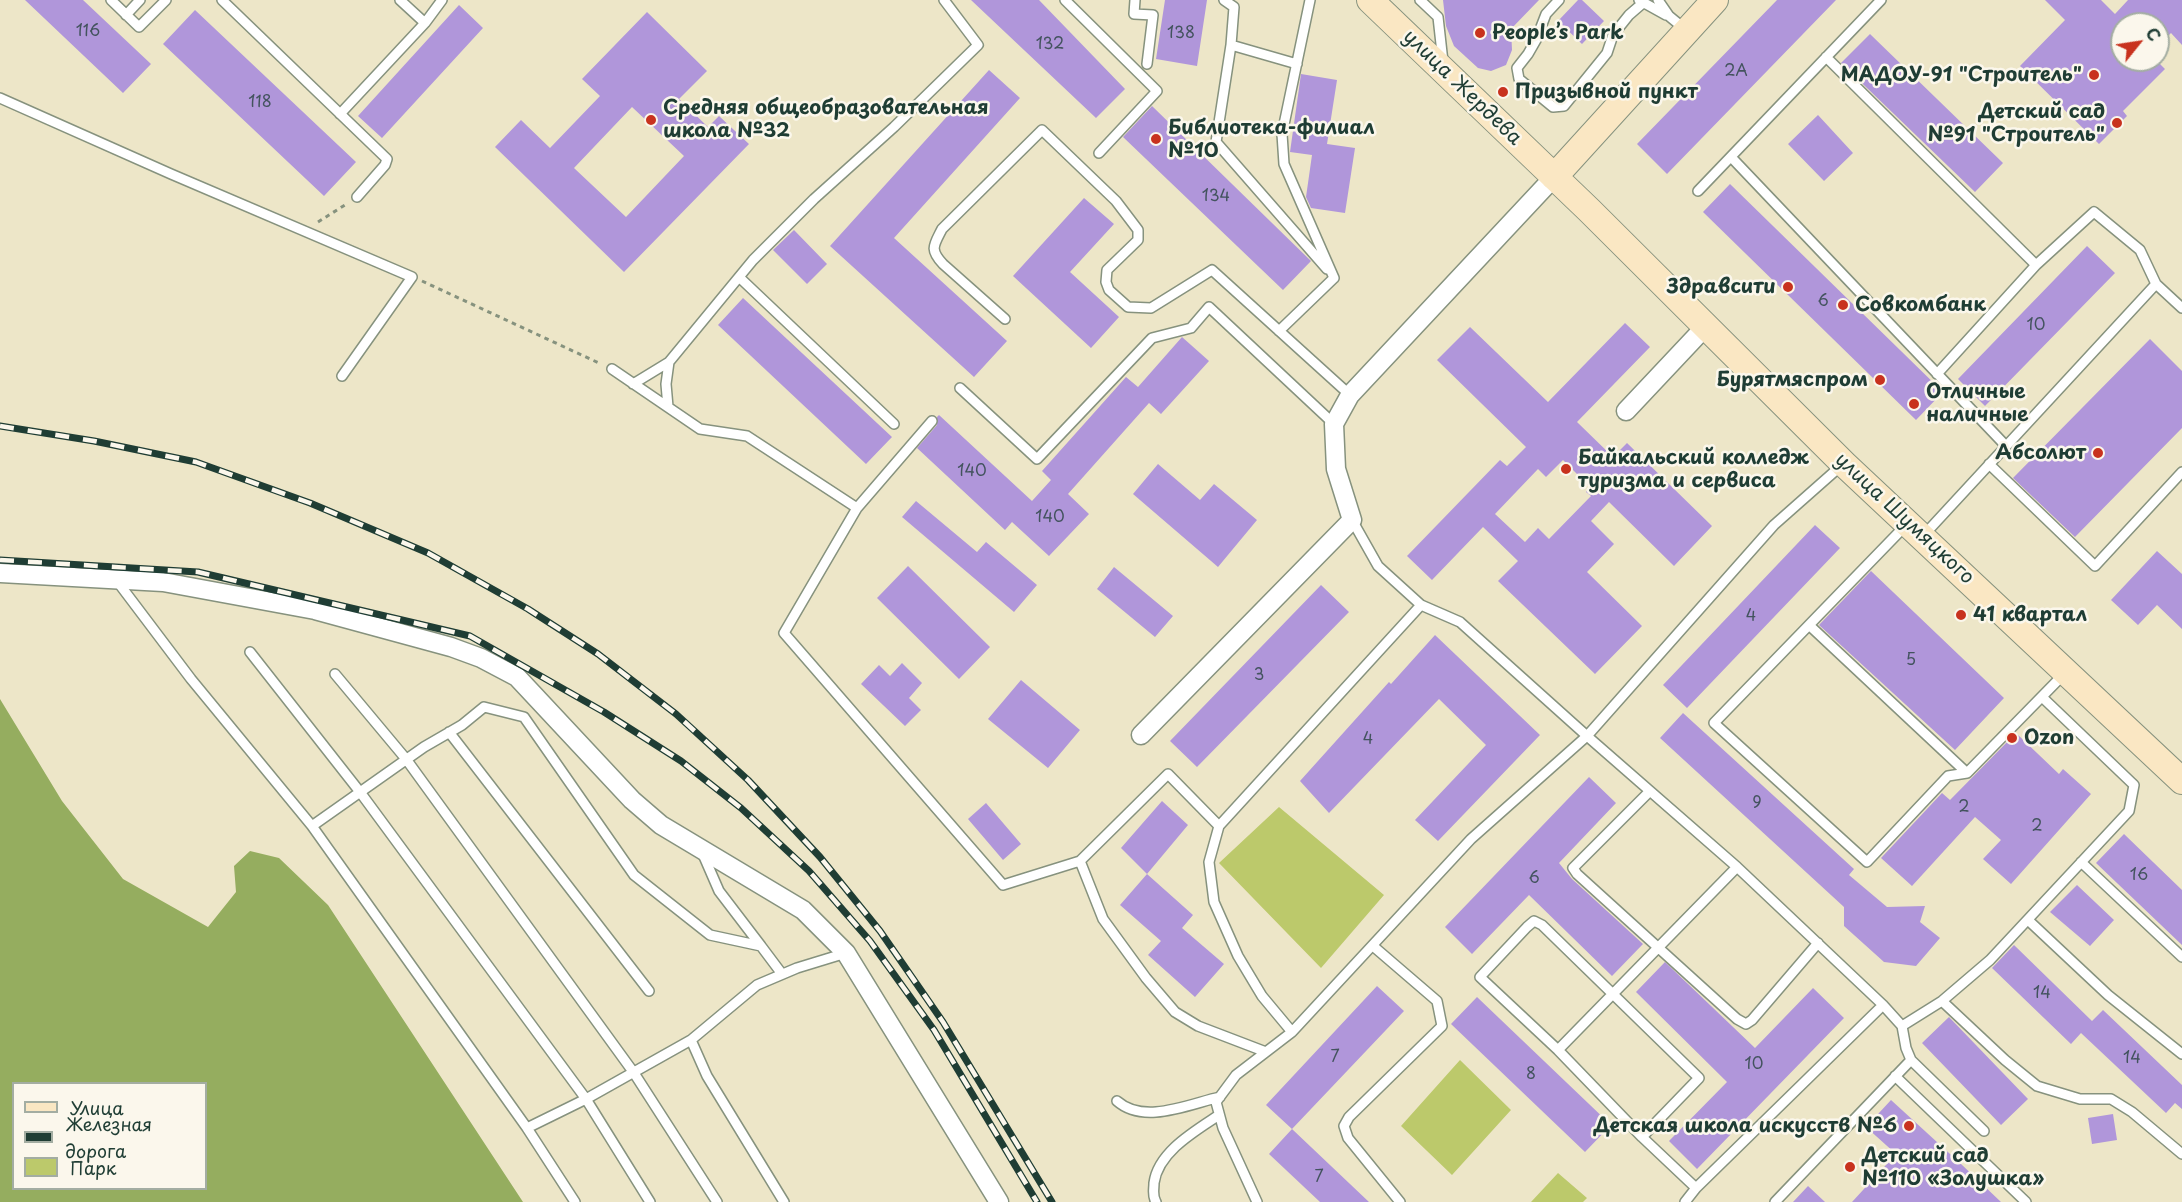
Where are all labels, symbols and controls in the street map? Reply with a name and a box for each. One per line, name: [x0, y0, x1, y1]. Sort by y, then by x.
north arrow: [2110, 12, 2170, 72]
place label: People’s Park: [1492, 21, 1624, 45]
house number: 116: [76, 22, 100, 42]
text: С: [2140, 23, 2167, 45]
house number: 138: [1167, 24, 1195, 44]
street label: улица Жердева: [1398, 25, 1526, 151]
marker: People’s Park: [1473, 26, 1487, 40]
house number: 132: [1036, 35, 1064, 55]
house number: 2А: [1724, 62, 1748, 82]
place label: МАДОУ-91 "Строитель": [1841, 63, 2082, 87]
marker: МАДОУ-91 "Строитель": [2087, 68, 2101, 82]
place label: Призывной пункт: [1515, 80, 1698, 104]
marker: Призывной пункт: [1496, 85, 1510, 99]
house number: 118: [248, 93, 272, 113]
place label: Средняя общеобразовательная школа №32: [663, 96, 989, 143]
place label: Детский сад №91 "Строитель": [1928, 100, 2105, 147]
marker: Средняя общеобразовательная школа №32: [644, 113, 658, 127]
place label: Библиотека-филиал №10: [1168, 116, 1375, 163]
marker: Детский сад №91 "Строитель": [2110, 116, 2124, 130]
marker: Библиотека-филиал №10: [1149, 132, 1163, 146]
house number: 134: [1202, 187, 1230, 207]
place label: Здравсити: [1667, 275, 1776, 299]
marker: Здравсити: [1781, 280, 1795, 294]
house number: 6: [1817, 292, 1829, 312]
place label: Совкомбанк: [1855, 293, 1986, 317]
marker: Совкомбанк: [1836, 298, 1850, 312]
house number: 10: [2027, 316, 2045, 336]
place label: Бурятмяспром: [1716, 368, 1868, 392]
marker: Бурятмяспром: [1873, 373, 1887, 387]
place label: Отличные наличные: [1926, 380, 2028, 427]
marker: Отличные наличные: [1907, 397, 1921, 411]
place label: Абсолют: [1995, 441, 2086, 465]
place label: Байкальский колледж туризма и сервиса: [1578, 446, 1809, 493]
marker: Абсолют: [2091, 446, 2105, 460]
street label: улица Шумяцкого: [1829, 448, 1979, 590]
house number: 140: [957, 462, 987, 482]
marker: Байкальский колледж туризма и сервиса: [1559, 462, 1573, 476]
house number: 140: [1035, 508, 1065, 528]
place label: 41 квартал: [1973, 603, 2087, 627]
house number: 4: [1746, 607, 1756, 627]
marker: 41 квартал: [1954, 608, 1968, 622]
house number: 5: [1906, 651, 1916, 671]
house number: 3: [1254, 666, 1264, 686]
place label: Ozon: [2024, 726, 2074, 750]
house number: 4: [1363, 730, 1373, 750]
marker: Ozon: [2005, 731, 2019, 745]
house number: 9: [1752, 794, 1762, 814]
house number: 2: [1958, 798, 1970, 818]
house number: 2: [2031, 817, 2043, 837]
house number: 16: [2130, 866, 2148, 886]
house number: 6: [1528, 869, 1540, 889]
house number: 14: [2033, 984, 2051, 1004]
house number: 7: [1330, 1048, 1340, 1068]
house number: 14: [2123, 1049, 2141, 1069]
house number: 10: [1745, 1055, 1763, 1075]
house number: 8: [1526, 1065, 1536, 1085]
legend: [12, 1082, 207, 1190]
text: Улица: [70, 1094, 124, 1121]
text: Железная дорога: [65, 1110, 152, 1164]
place label: Детская школа искусств №6: [1594, 1114, 1897, 1138]
marker: Детская школа искусств №6: [1902, 1119, 1916, 1133]
place label: Детский сад №110 «Золушка»: [1862, 1144, 2044, 1191]
text: Парк: [70, 1154, 116, 1181]
marker: Детский сад №110 «Золушка»: [1843, 1160, 1857, 1174]
house number: 7: [1314, 1168, 1324, 1188]

